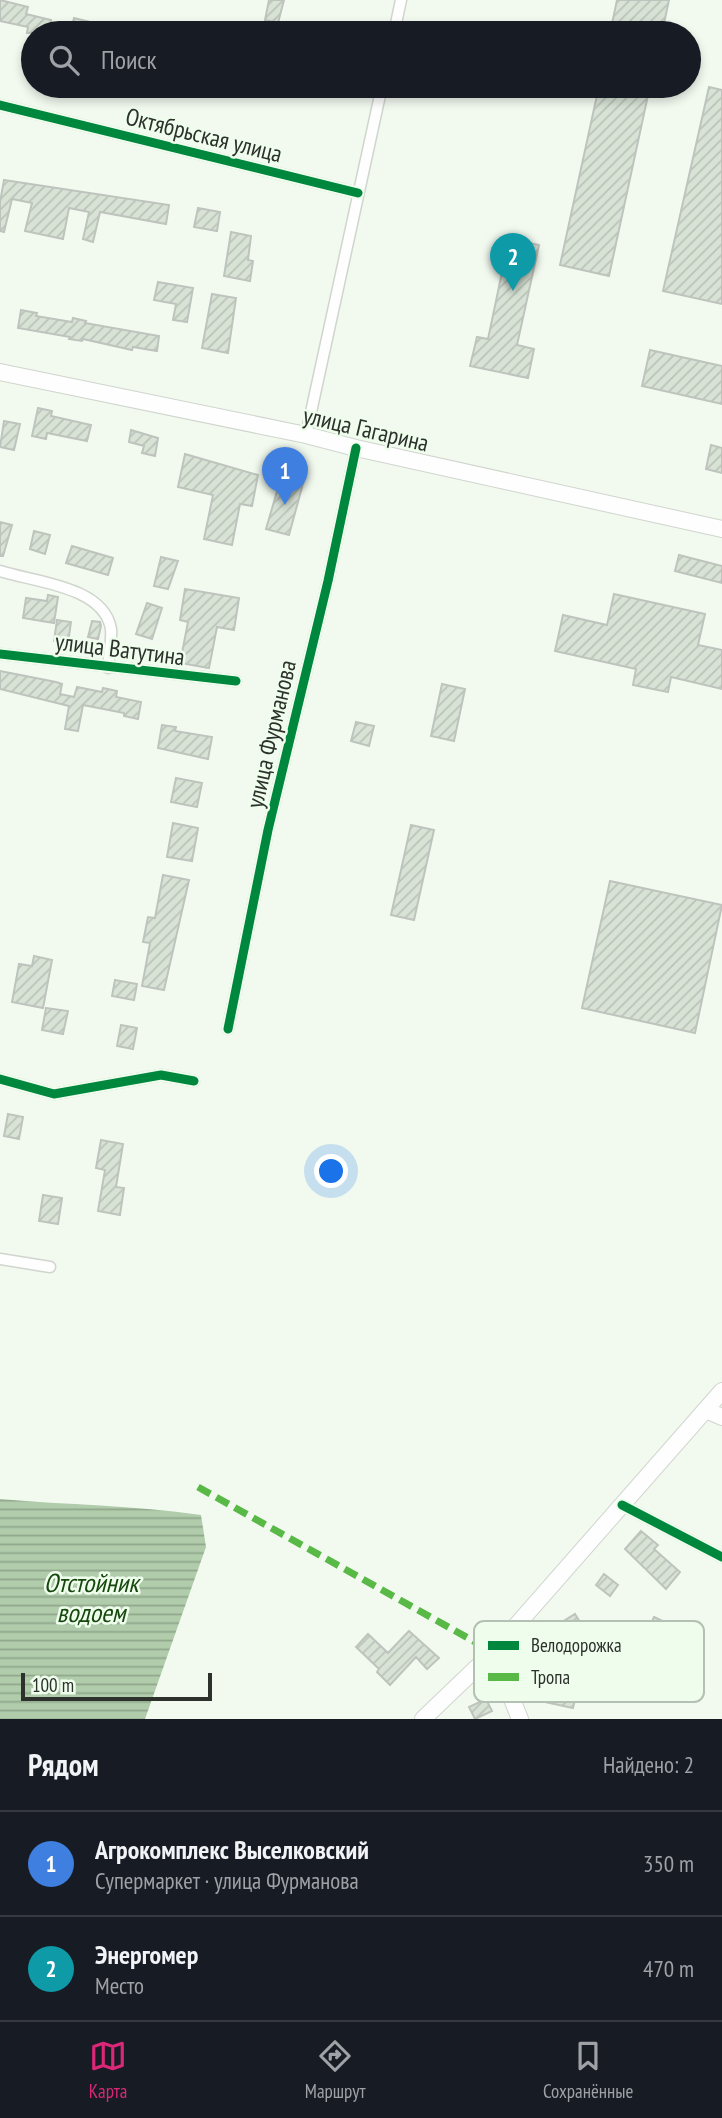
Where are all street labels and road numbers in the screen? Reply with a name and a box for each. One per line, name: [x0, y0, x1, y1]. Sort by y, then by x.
street label: Октябрьская улица: [123, 101, 285, 169]
street label: улица Гагарина: [300, 399, 432, 459]
street label: улица Ватутина: [53, 626, 187, 672]
street label: улица Фурманова: [239, 657, 303, 811]

